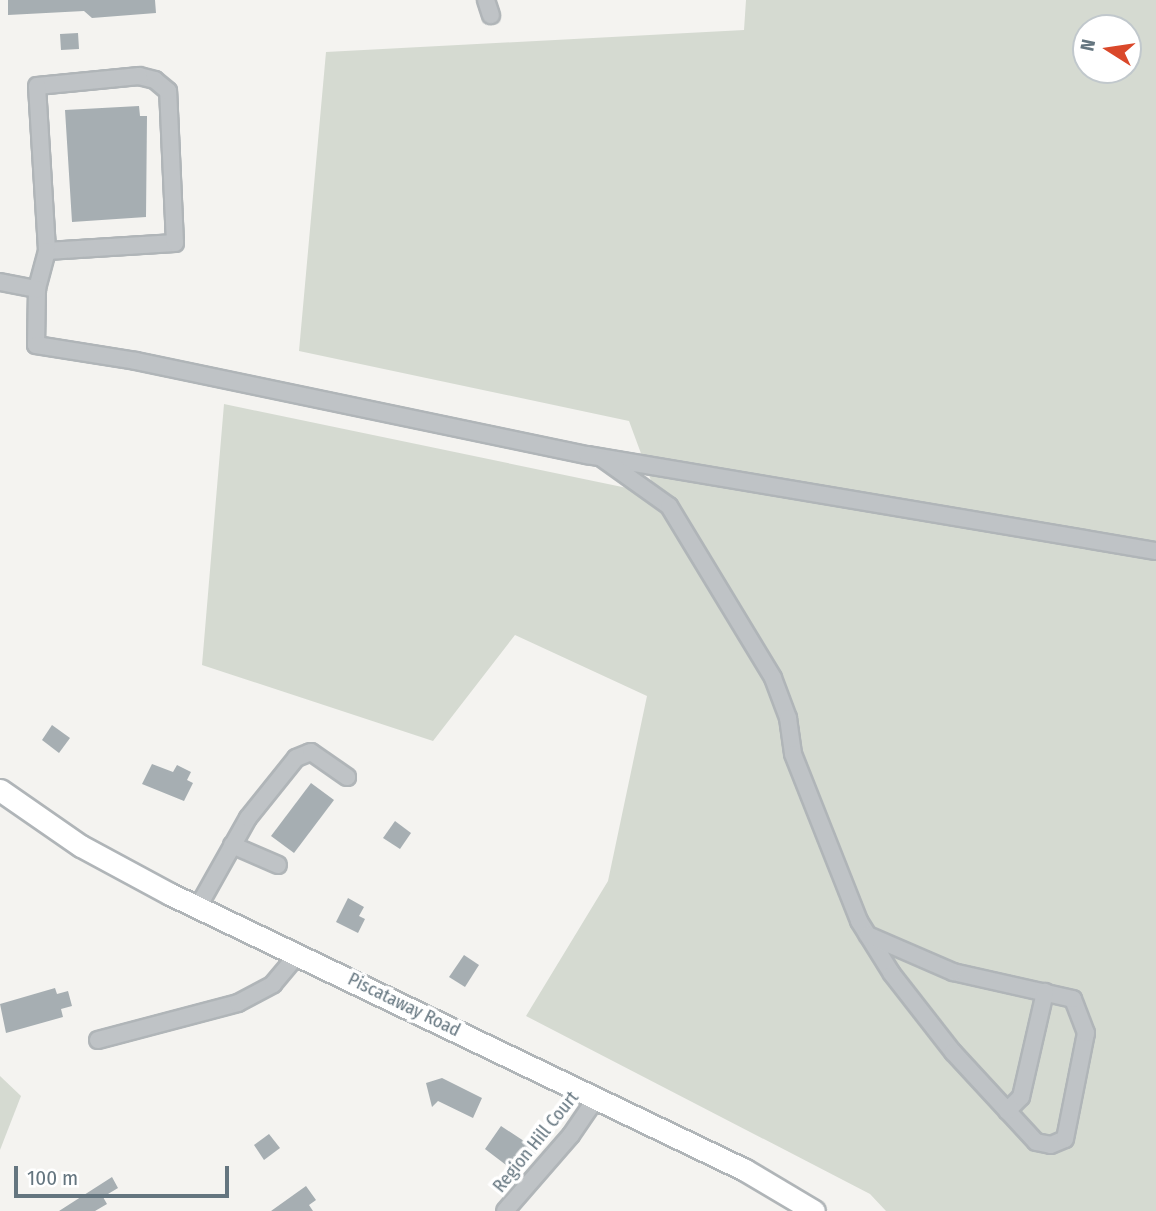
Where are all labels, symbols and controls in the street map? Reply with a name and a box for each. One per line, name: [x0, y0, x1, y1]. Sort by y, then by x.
north arrow: [1072, 14, 1142, 84]
text: N: [1075, 37, 1100, 53]
street label: Piscataway Road: [344, 969, 464, 1041]
street label: Region Hill Court: [489, 1087, 583, 1197]
scale bar: [18, 1152, 233, 1196]
text: 100 m: [27, 1165, 78, 1191]

